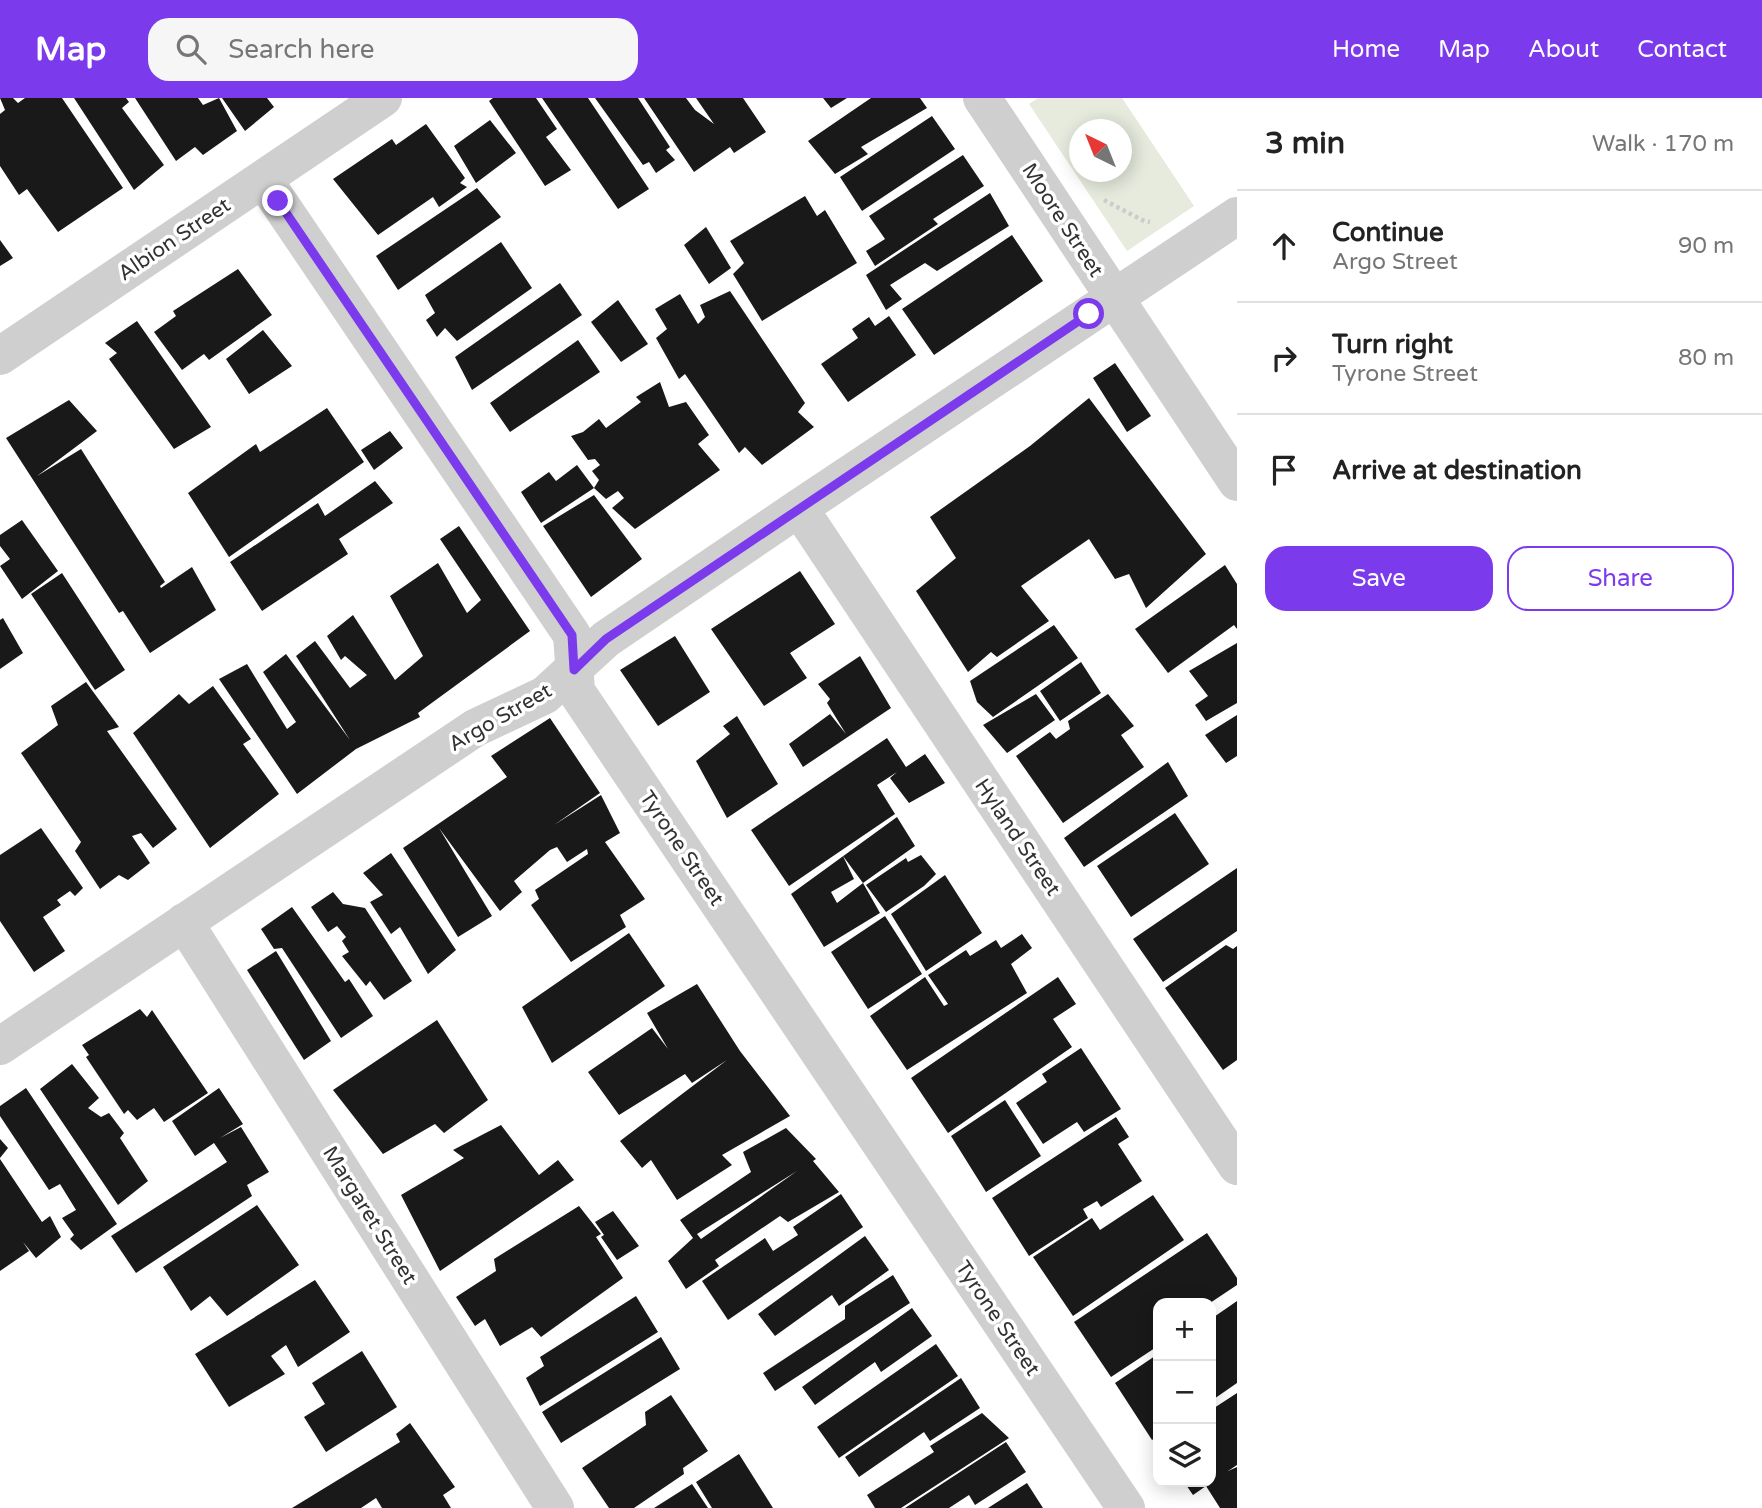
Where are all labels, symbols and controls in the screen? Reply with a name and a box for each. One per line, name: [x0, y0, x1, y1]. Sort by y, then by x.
search box: [148, 18, 638, 81]
text: Map: [35, 30, 106, 69]
icon: search: [172, 30, 210, 68]
text: Search here: [228, 34, 374, 65]
text: Home: [1332, 35, 1400, 64]
text: Map: [1438, 35, 1490, 64]
text: About: [1528, 35, 1599, 64]
text: Contact: [1637, 35, 1727, 64]
north arrow: [1069, 119, 1132, 182]
text: 3 min: [1265, 125, 1345, 162]
text: Walk · 170 m: [1592, 130, 1734, 158]
street label: Moore Street: [1017, 159, 1109, 282]
route end: [262, 185, 293, 216]
street label: Albion Street: [113, 193, 235, 286]
text: Continue: [1332, 217, 1444, 248]
icon: ahead: [1265, 227, 1303, 265]
text: 90 m: [1678, 232, 1734, 260]
text: Argo Street: [1332, 248, 1458, 276]
route start: [1073, 298, 1104, 329]
text: Turn right: [1332, 329, 1453, 360]
icon: right: [1265, 339, 1303, 377]
text: 80 m: [1678, 344, 1734, 372]
text: Tyrone Street: [1332, 360, 1478, 388]
icon: arrive: [1265, 451, 1303, 489]
text: Arrive at destination: [1332, 455, 1582, 486]
button: Save: [1265, 546, 1493, 611]
button: Share: [1507, 546, 1734, 611]
street label: Argo Street: [444, 678, 556, 757]
street label: Hyland Street: [969, 774, 1066, 900]
street label: Tyrone Street: [634, 786, 729, 910]
street label: Margaret Street: [317, 1142, 422, 1289]
street label: Tyrone Street: [950, 1256, 1045, 1380]
map controls: [1153, 1298, 1216, 1487]
button: +: [1153, 1298, 1216, 1361]
button: −: [1153, 1361, 1216, 1424]
button: layers: [1153, 1424, 1216, 1487]

